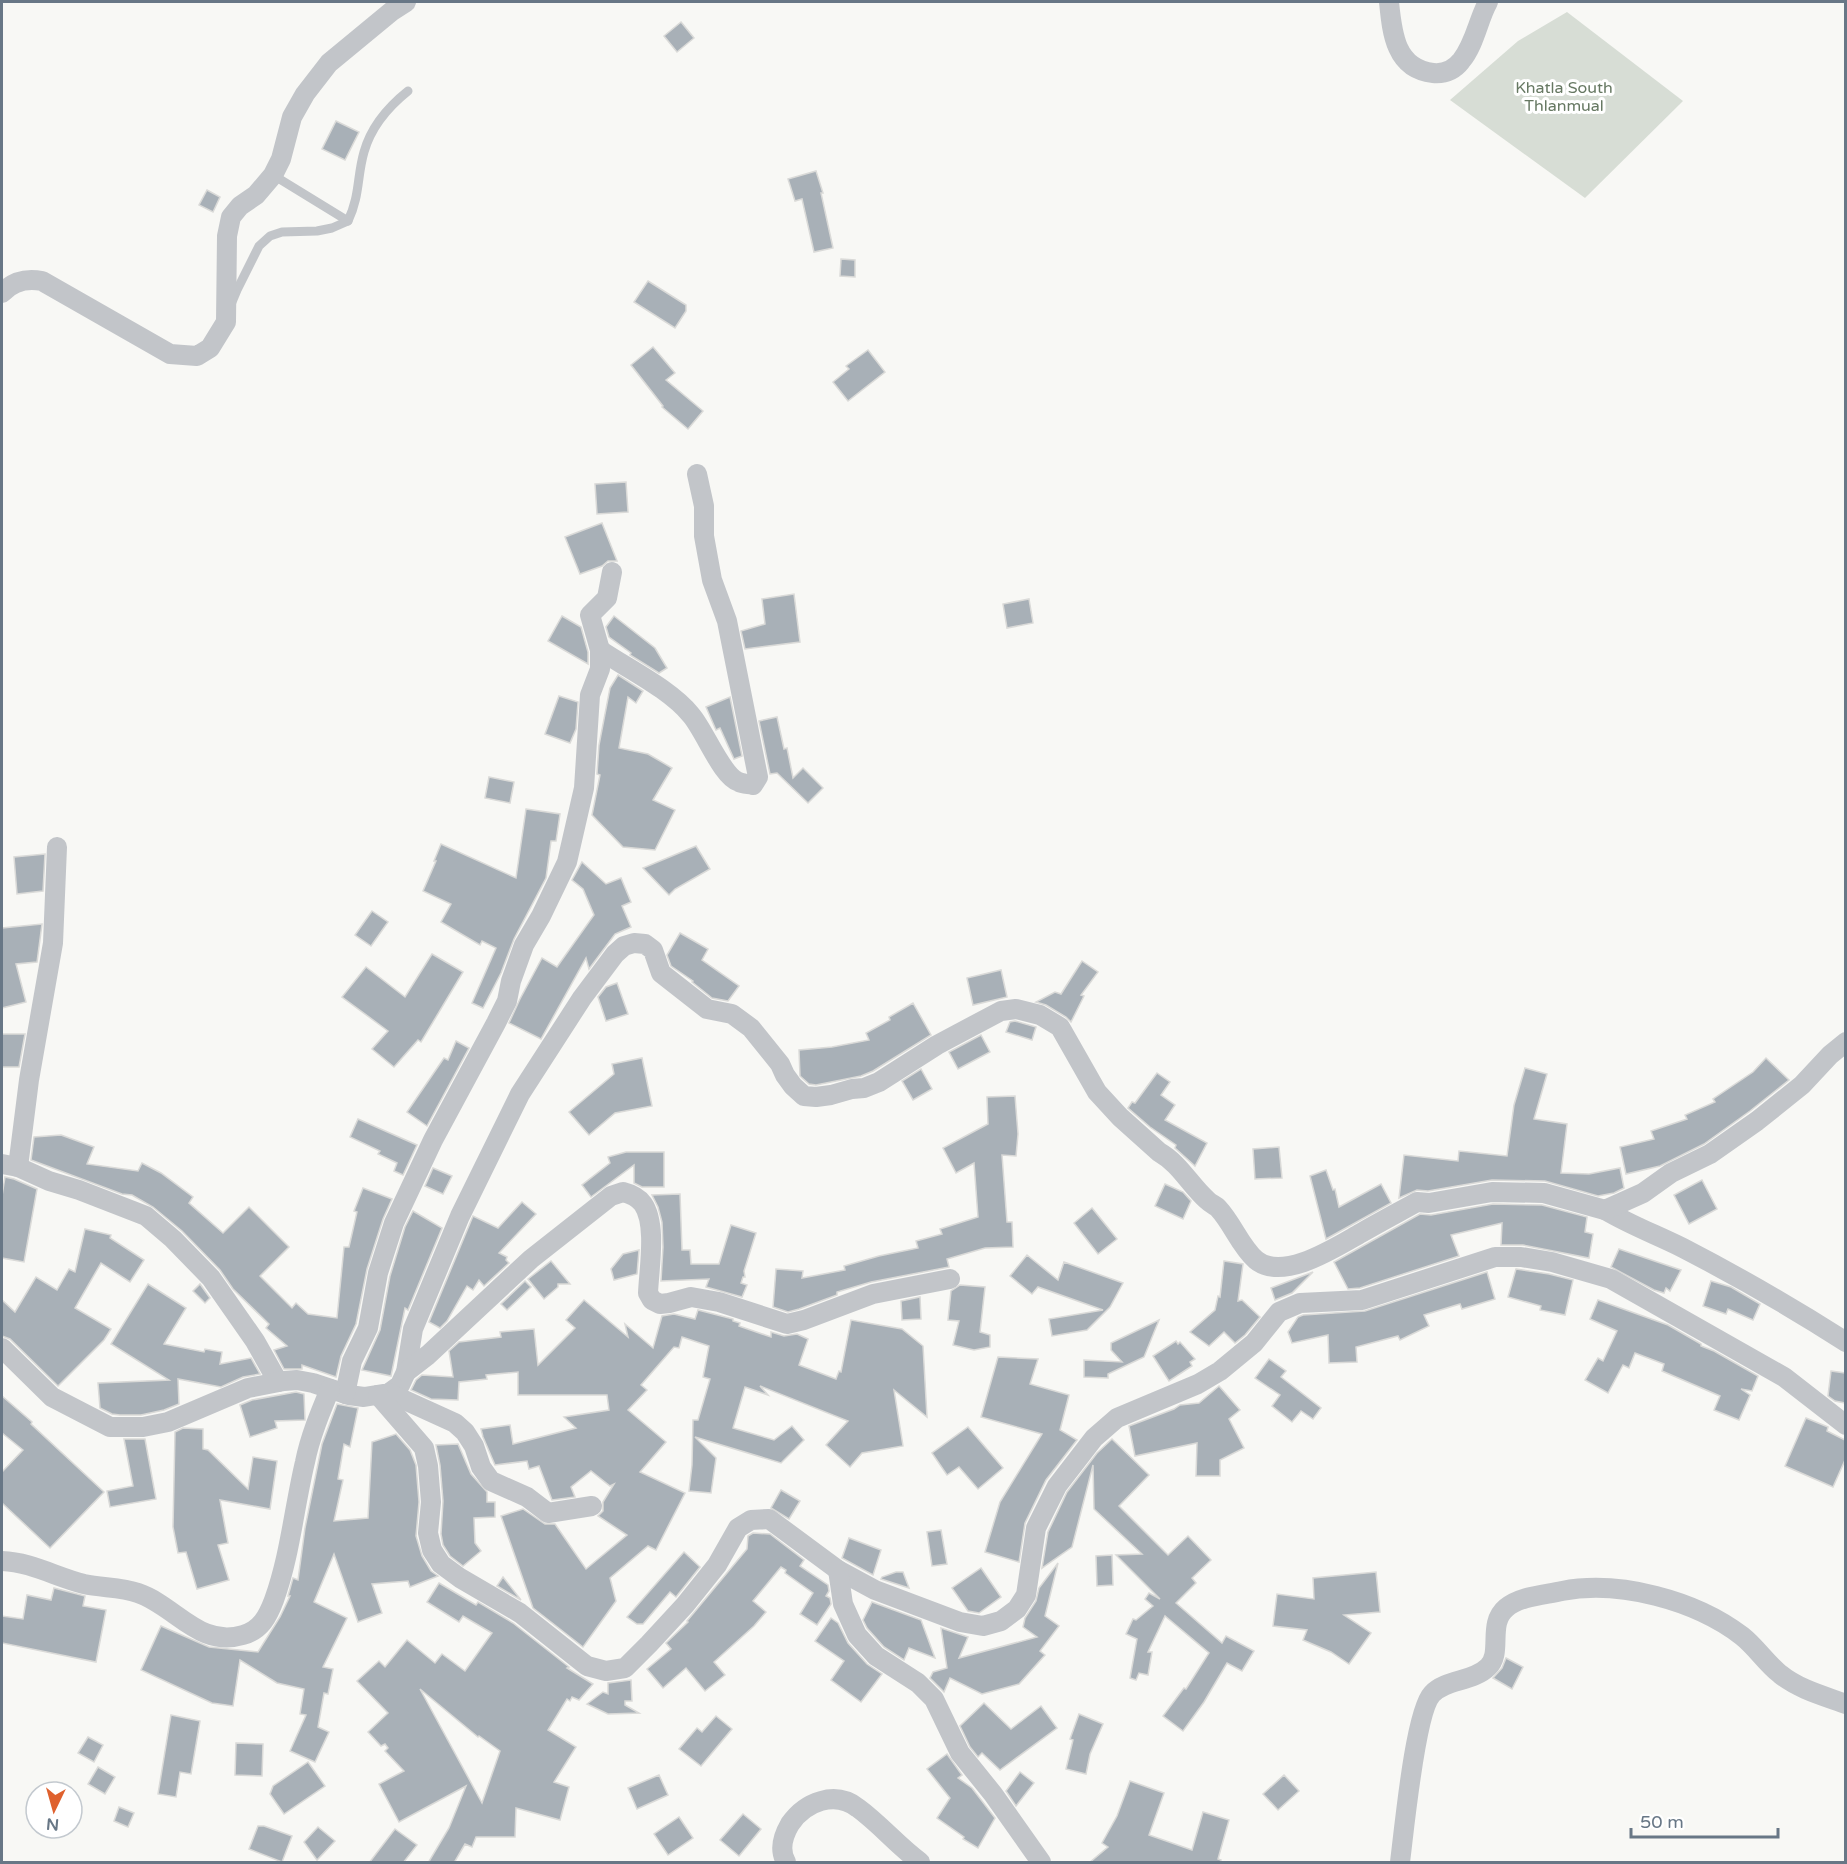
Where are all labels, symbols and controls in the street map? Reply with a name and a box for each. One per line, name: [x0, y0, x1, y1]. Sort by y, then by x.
park label: Khatla South Thlanmual: [1515, 78, 1613, 116]
north arrow: [24, 1780, 84, 1840]
scale bar: [1631, 1801, 1778, 1839]
text: 50 m: [1640, 1811, 1684, 1833]
text: N: [46, 1813, 60, 1834]

